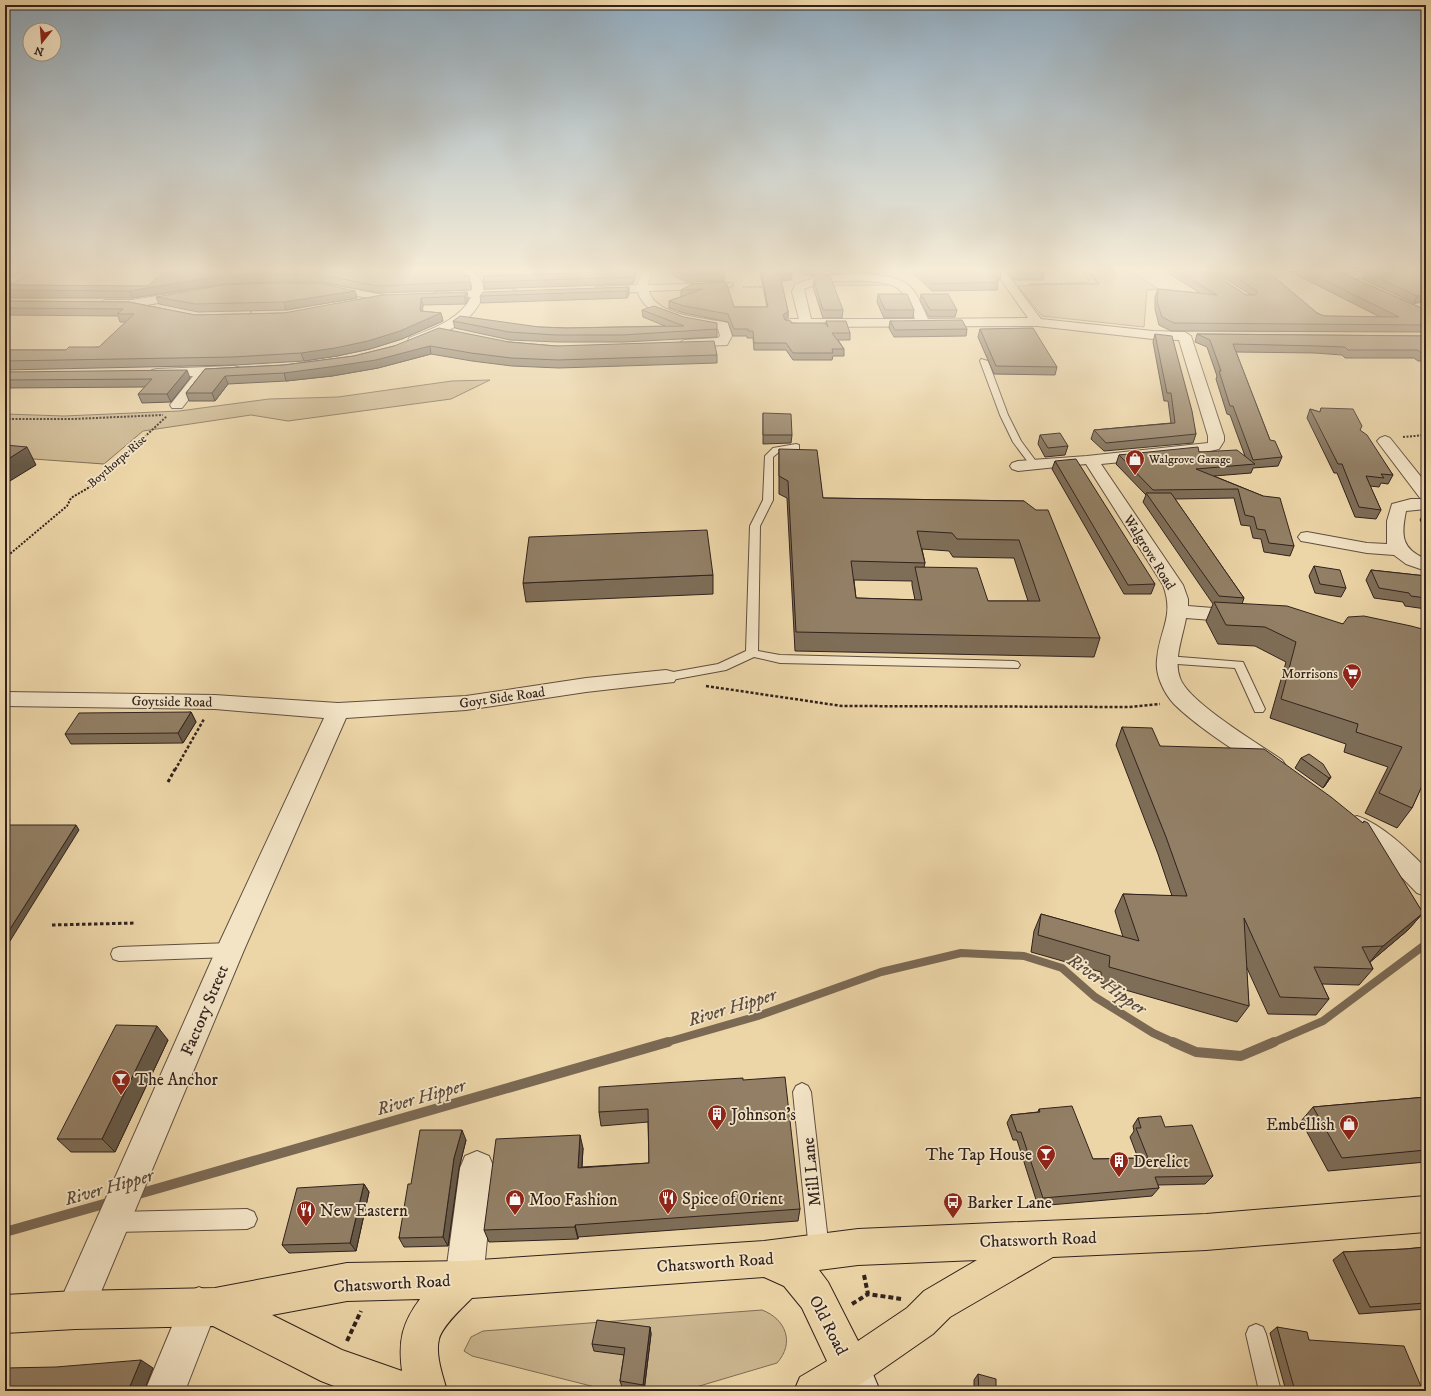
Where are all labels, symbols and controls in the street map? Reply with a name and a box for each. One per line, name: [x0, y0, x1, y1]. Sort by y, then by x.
north arrow: [22, 22, 62, 62]
text: N: [33, 43, 46, 59]
street label: Boythorpe Rise: [85, 432, 150, 491]
shop icon: Walgrove Garage: [1124, 448, 1146, 476]
place label: Walgrove Garage: [1148, 452, 1231, 467]
street label: Walgrove Road: [1118, 511, 1179, 593]
supermarket icon: Morrisons: [1341, 662, 1363, 690]
place label: Morrisons: [1281, 665, 1338, 683]
street label: Goyt Side Road: [458, 683, 546, 713]
street label: Goytside Road: [131, 692, 213, 712]
water label: River Hipper: [1062, 949, 1151, 1021]
street label: Factory Street: [176, 961, 234, 1059]
water label: River Hipper: [685, 984, 781, 1032]
bar icon: The Anchor: [110, 1068, 132, 1096]
place label: The Anchor: [135, 1069, 218, 1091]
water label: River Hipper: [373, 1074, 470, 1121]
building icon: Johnson's: [706, 1103, 728, 1131]
place label: Johnson's: [729, 1104, 796, 1126]
shop icon: Embellish: [1338, 1113, 1360, 1141]
place label: Embellish: [1266, 1114, 1335, 1136]
street label: Mill Lane: [797, 1136, 827, 1207]
bar icon: The Tap House: [1035, 1143, 1057, 1171]
place label: The Tap House: [926, 1144, 1032, 1166]
building icon: Derelict: [1108, 1150, 1130, 1178]
place label: Derelict: [1133, 1151, 1189, 1173]
water label: River Hipper: [61, 1164, 158, 1211]
restaurant icon: Spice of Orient: [657, 1187, 679, 1215]
shop icon: Moo Fashion: [504, 1188, 526, 1216]
place label: Spice of Orient: [682, 1188, 784, 1210]
place label: Moo Fashion: [529, 1189, 618, 1211]
bus stop icon: Barker Lane: [942, 1191, 964, 1219]
place label: Barker Lane: [967, 1192, 1052, 1214]
restaurant icon: New Eastern: [295, 1199, 317, 1227]
place label: New Eastern: [320, 1200, 408, 1222]
street label: Chatsworth Road: [979, 1227, 1097, 1253]
street label: Chatsworth Road: [656, 1248, 775, 1278]
street label: Chatsworth Road: [333, 1270, 452, 1298]
street label: Old Road: [804, 1292, 853, 1360]

